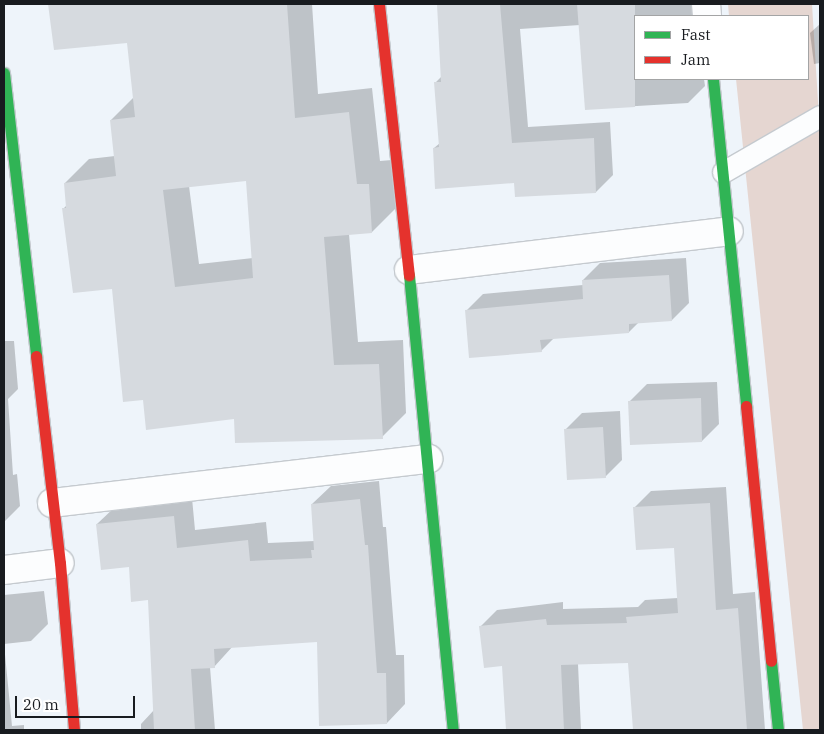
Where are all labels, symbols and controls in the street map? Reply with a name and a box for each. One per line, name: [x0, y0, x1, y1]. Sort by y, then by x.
legend: [634, 15, 809, 80]
text: Fast: [681, 25, 711, 44]
text: Jam: [681, 50, 710, 69]
scale bar: [18, 686, 138, 718]
text: 20 m: [23, 695, 59, 714]

